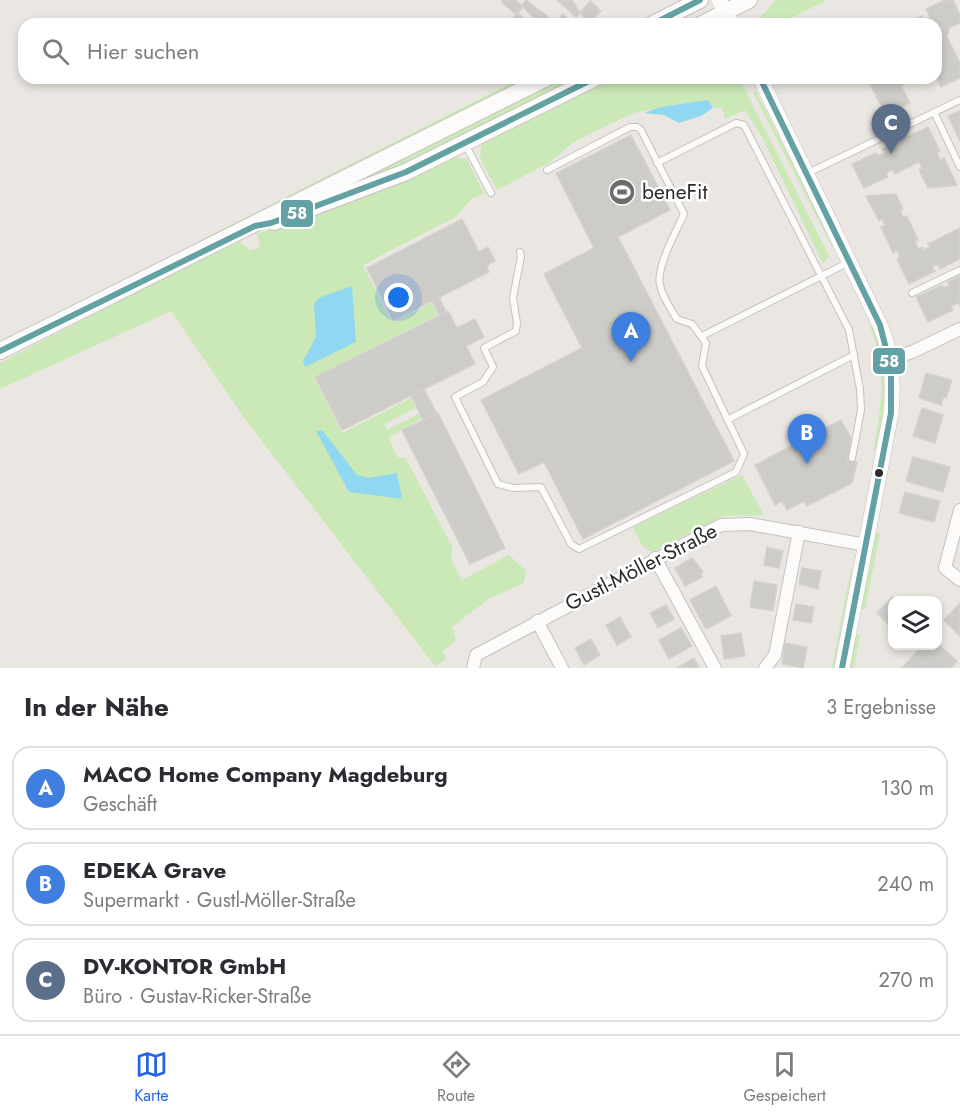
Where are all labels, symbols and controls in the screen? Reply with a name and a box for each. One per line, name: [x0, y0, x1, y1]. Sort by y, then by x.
search box: [18, 18, 942, 84]
icon: search: [39, 35, 72, 68]
text: Hier suchen: [87, 35, 199, 67]
pin: C: [872, 104, 910, 154]
sports icon: beneFit: [607, 177, 637, 207]
place label: beneFit: [642, 177, 708, 207]
line badge: 58: [280, 199, 314, 228]
text: 58: [287, 202, 307, 225]
your location: [384, 283, 413, 312]
pin: A: [612, 312, 650, 362]
line badge: 58: [872, 347, 906, 375]
text: 58: [879, 350, 899, 373]
pin: B: [788, 414, 826, 464]
unlabelled marker: [873, 467, 885, 479]
street label: Gustl-Möller-Straße: [560, 516, 722, 618]
map controls: [888, 596, 942, 650]
button: layers: [888, 596, 942, 650]
text: In der Nähe: [24, 688, 169, 726]
text: 3 Ergebnisse: [826, 693, 936, 722]
text: MACO Home Company Magdeburg: [83, 758, 448, 790]
text: A: [38, 774, 53, 803]
text: 130 m: [880, 774, 934, 803]
text: Geschäft: [83, 790, 157, 819]
text: EDEKA Grave: [83, 854, 226, 886]
text: B: [39, 870, 52, 899]
text: 240 m: [877, 870, 934, 899]
text: Supermarkt · Gustl-Möller-Straße: [83, 886, 356, 915]
text: DV-KONTOR GmbH: [83, 950, 286, 982]
text: C: [38, 966, 53, 995]
text: 270 m: [879, 966, 934, 995]
text: Büro · Gustav-Ricker-Straße: [83, 982, 311, 1011]
tab: Karte: [134, 1048, 169, 1107]
tab: Route: [437, 1048, 475, 1107]
tab: Gespeichert: [744, 1048, 826, 1107]

